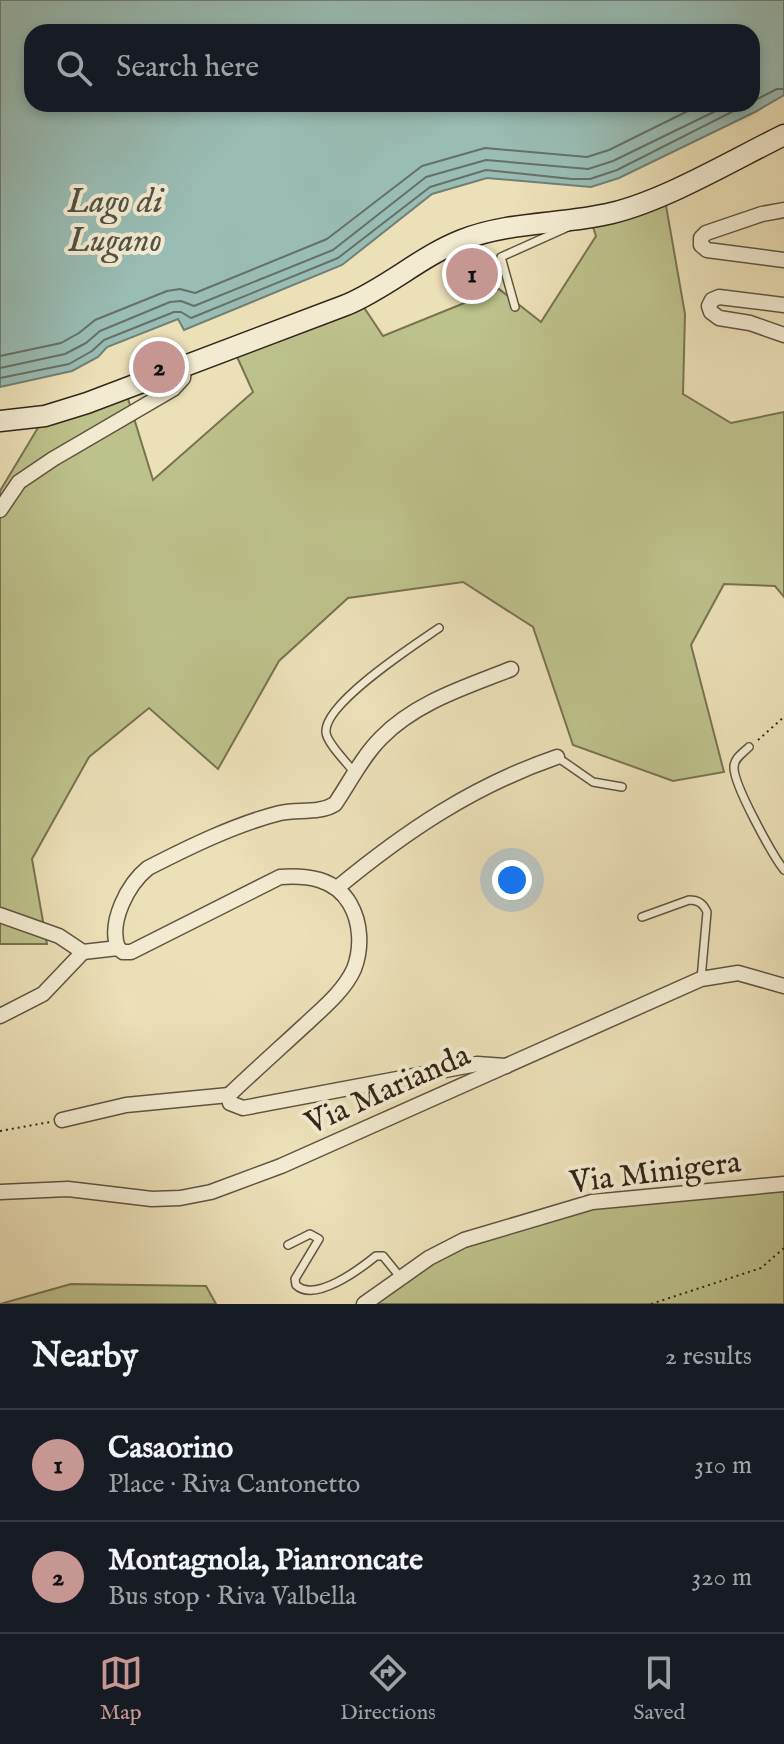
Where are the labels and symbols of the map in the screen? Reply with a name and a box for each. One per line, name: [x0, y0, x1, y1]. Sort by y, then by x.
water label: Lago di Lugano: [66, 181, 165, 263]
pin: 1: [446, 244, 498, 304]
pin: 2: [133, 337, 185, 397]
your location: [492, 860, 532, 900]
street label: Via Marianda: [298, 1036, 477, 1145]
street label: Via Minigera: [566, 1143, 743, 1204]

